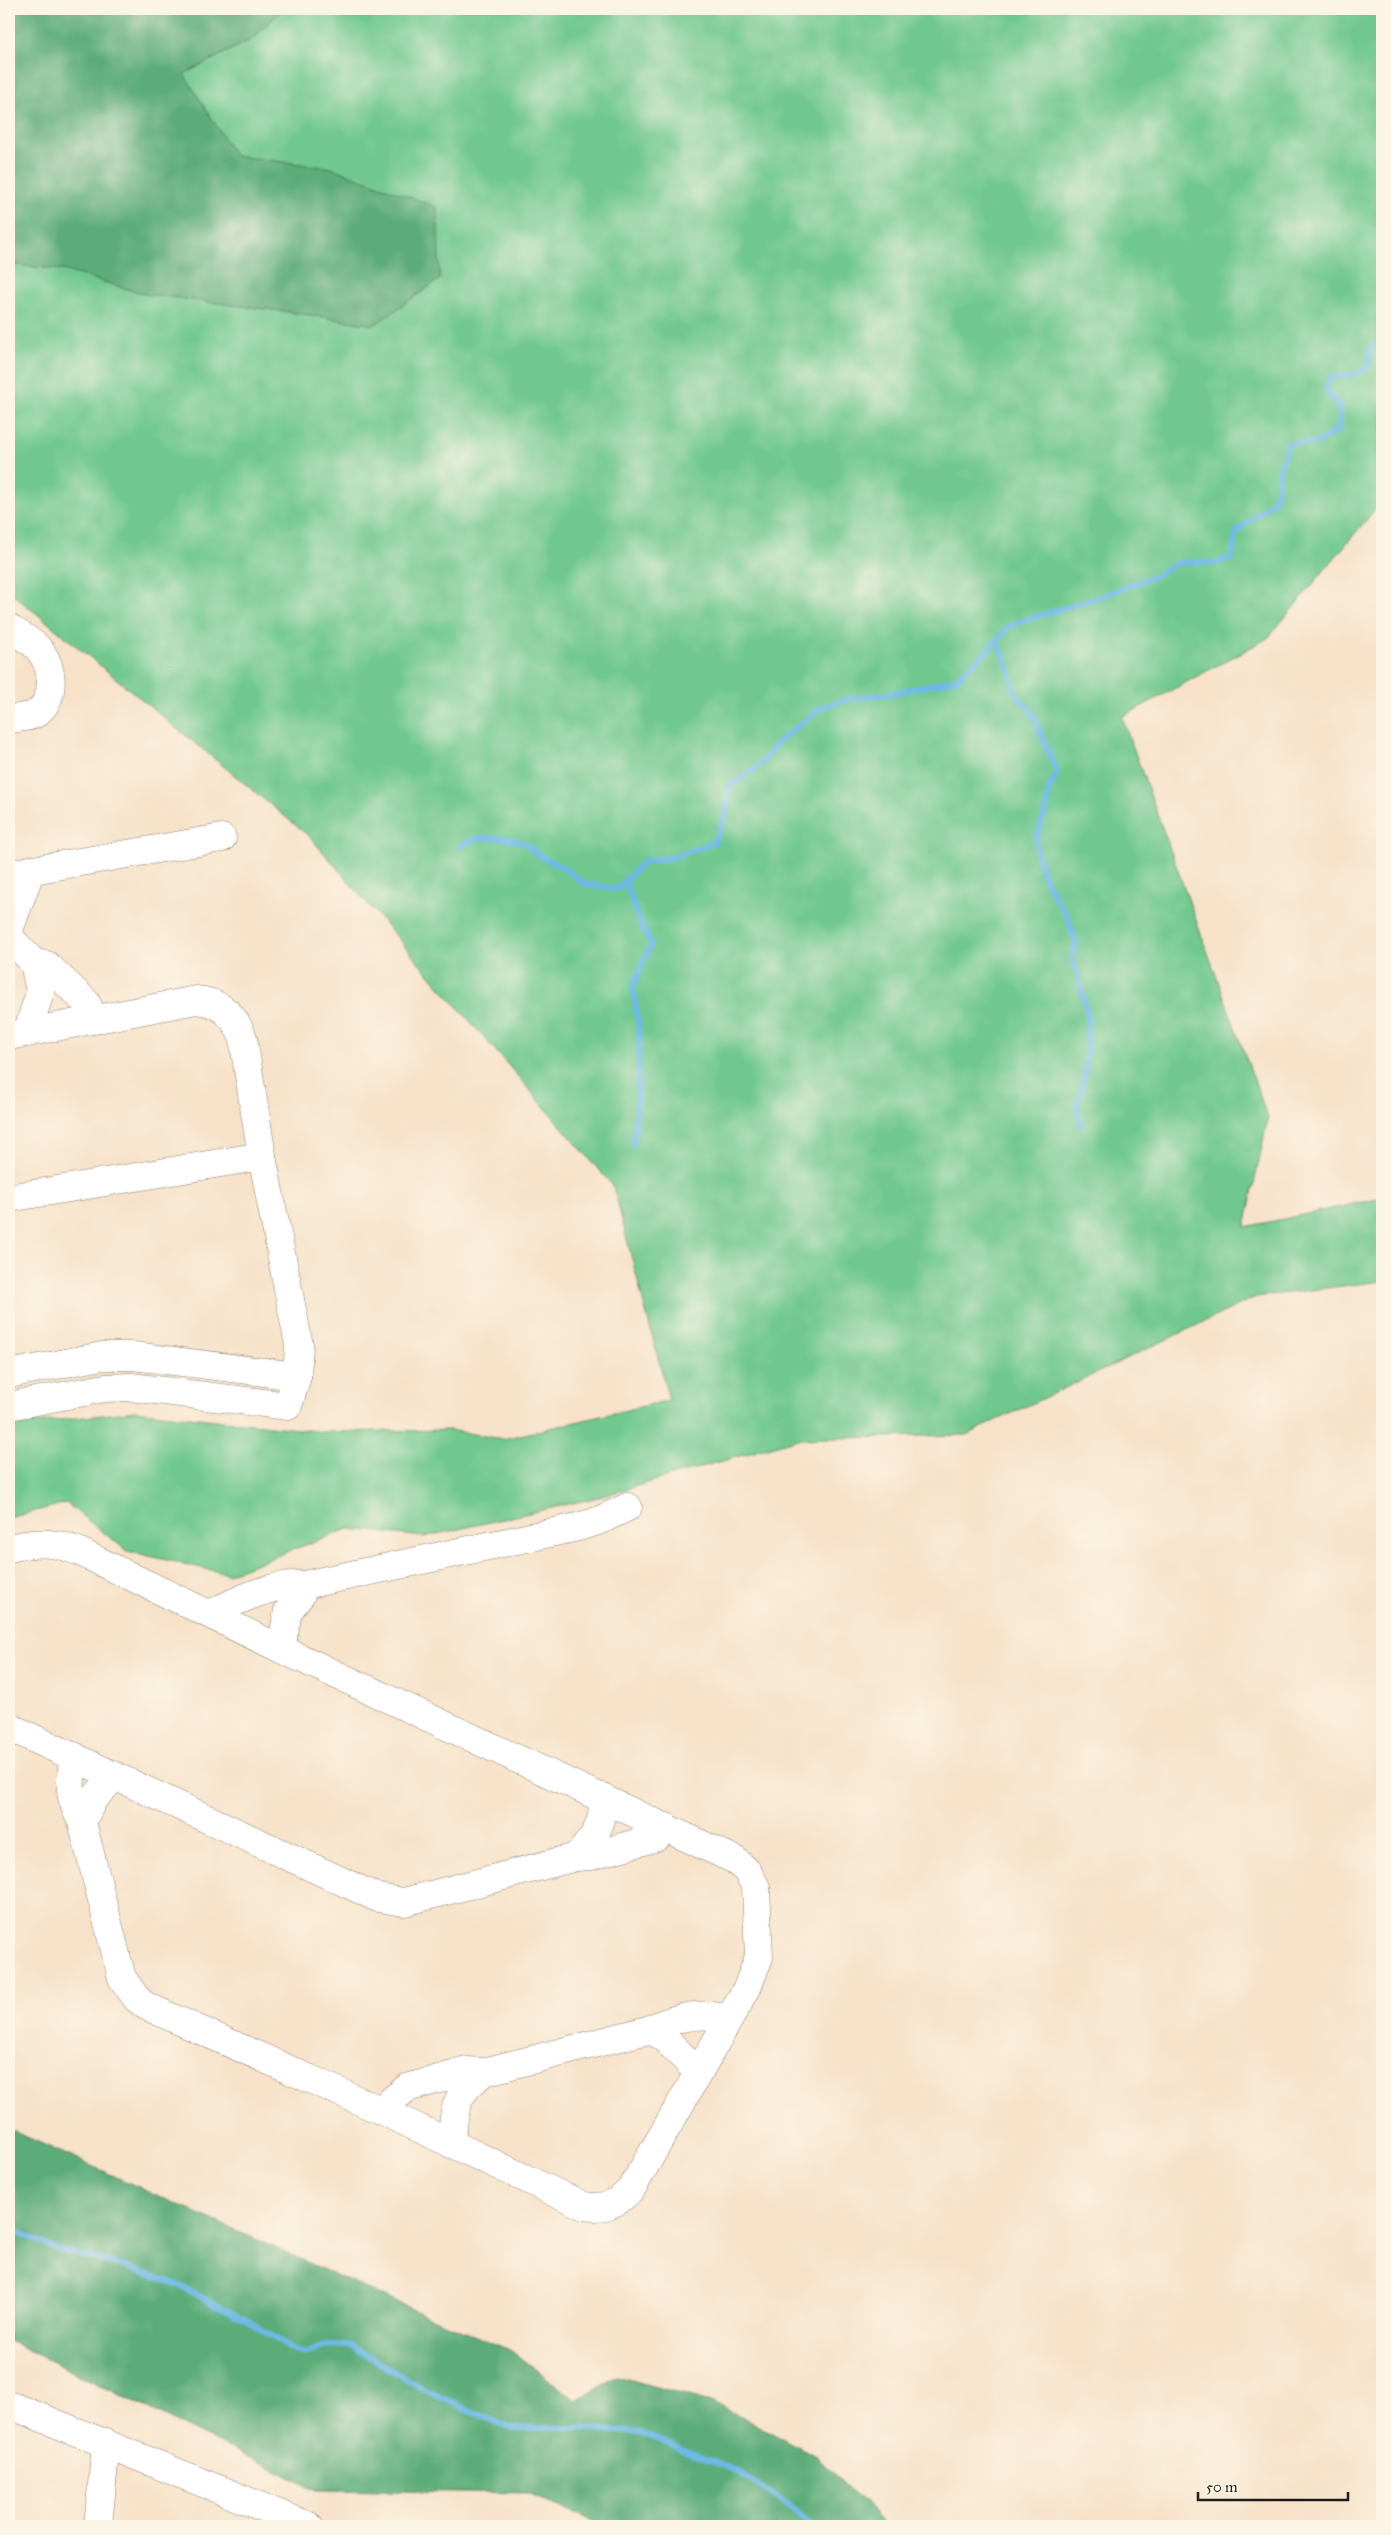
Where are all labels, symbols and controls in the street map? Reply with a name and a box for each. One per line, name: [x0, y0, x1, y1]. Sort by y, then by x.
scale bar: [1198, 2470, 1348, 2502]
text: 50 m: [1206, 2478, 1238, 2496]

